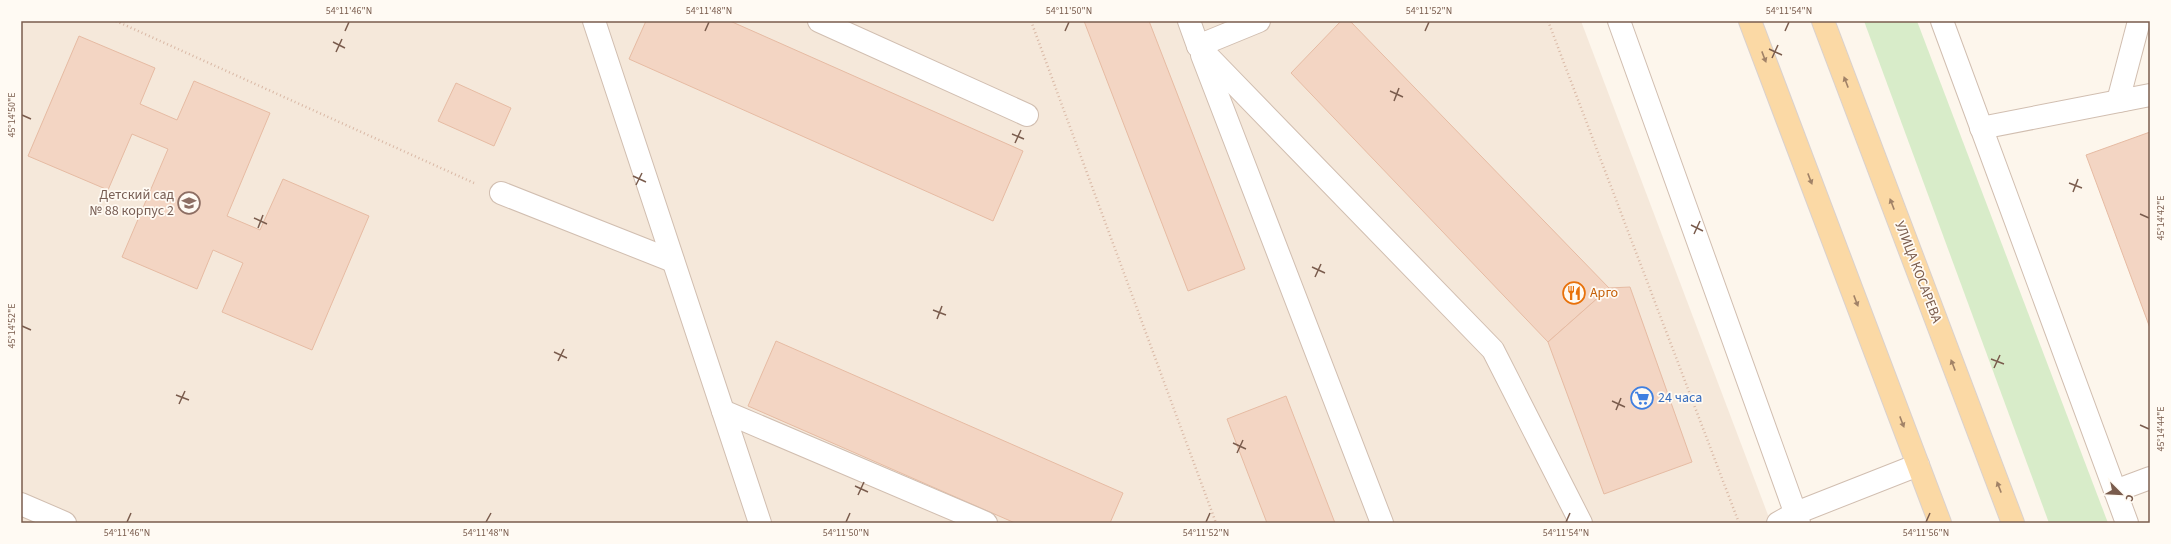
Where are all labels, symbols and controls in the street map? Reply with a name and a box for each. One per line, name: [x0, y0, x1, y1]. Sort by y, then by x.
text: 54°11'46"N: [326, 4, 372, 18]
text: 54°11'48"N: [686, 4, 732, 18]
text: 54°11'50"N: [1046, 4, 1092, 18]
text: 54°11'52"N: [1406, 4, 1452, 18]
text: 54°11'54"N: [1766, 4, 1812, 18]
one-way arrow: [1762, 52, 1768, 64]
one-way arrow: [1843, 76, 1849, 88]
text: 45°14'50"E: [5, 92, 19, 138]
one-way arrow: [1808, 174, 1814, 186]
place label: Детский сад № 88 корпус 2: [90, 185, 175, 221]
school or university icon: Детский сад № 88 корпус 2: [176, 190, 202, 216]
text: 45°14'42"E: [2154, 195, 2168, 241]
one-way arrow: [1889, 198, 1895, 210]
street label: УЛИЦА КОСАРЕВА: [1889, 218, 1947, 326]
restaurant icon: Арго: [1561, 280, 1587, 306]
place label: Арго: [1590, 283, 1618, 303]
one-way arrow: [1854, 295, 1860, 307]
text: 45°14'52"E: [5, 303, 19, 349]
one-way arrow: [1950, 358, 1956, 370]
supermarket icon: 24 часа: [1629, 385, 1655, 411]
place label: 24 часа: [1658, 388, 1702, 408]
text: 45°14'44"E: [2154, 406, 2168, 452]
one-way arrow: [1900, 417, 1906, 429]
north arrow: [2101, 474, 2141, 514]
one-way arrow: [1996, 480, 2002, 492]
text: С: [2121, 492, 2138, 504]
text: 54°11'46"N: [104, 526, 150, 540]
text: 54°11'48"N: [463, 526, 509, 540]
text: 54°11'50"N: [823, 526, 869, 540]
text: 54°11'52"N: [1183, 526, 1229, 540]
text: 54°11'54"N: [1543, 526, 1589, 540]
text: 54°11'56"N: [1903, 526, 1949, 540]

